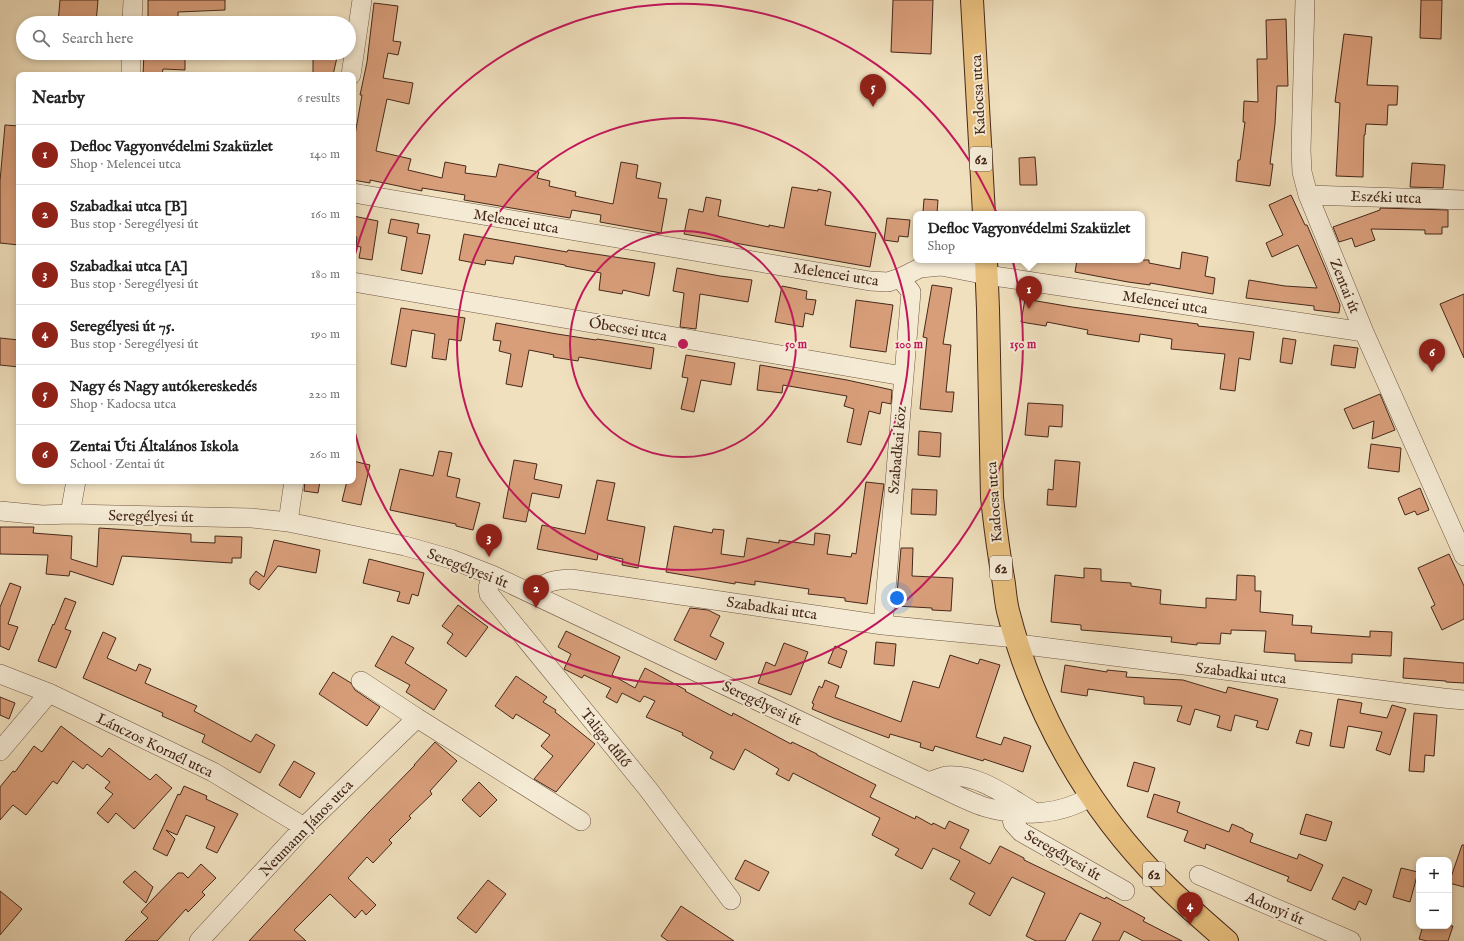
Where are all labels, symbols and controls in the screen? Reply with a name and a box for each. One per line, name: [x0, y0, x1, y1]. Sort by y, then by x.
search box: [16, 16, 356, 60]
icon: search: [30, 27, 52, 49]
text: Search here: [62, 29, 133, 48]
street label: Kadocsa utca: [967, 54, 990, 136]
pin: 5: [860, 74, 886, 107]
text: Nearby: [32, 88, 85, 109]
text: 6 results: [297, 90, 340, 107]
text: Defloc Vagyonvédelmi Szaküzlet: [70, 137, 273, 156]
text: 1: [43, 146, 47, 163]
text: 140 m: [310, 146, 340, 163]
road number: 62: [970, 147, 992, 171]
text: Shop · Melencei utca: [70, 156, 181, 173]
street label: Eszéki utca: [1350, 187, 1422, 208]
text: Szabadkai utca [B]: [70, 197, 187, 216]
street label: Melencei utca: [472, 205, 561, 238]
text: 2: [42, 206, 48, 223]
text: 160 m: [310, 206, 340, 223]
popup: [913, 211, 1145, 263]
text: Bus stop · Seregélyesi út: [70, 216, 198, 233]
text: Defloc Vagyonvédelmi Szaküzlet: [928, 219, 1130, 238]
text: Shop: [928, 238, 955, 255]
street label: Zentai út: [1325, 256, 1364, 316]
text: Szabadkai utca [A]: [70, 257, 188, 276]
street label: Melencei utca: [792, 258, 880, 291]
text: 3: [43, 266, 47, 283]
text: 180 m: [311, 266, 340, 283]
text: Bus stop · Seregélyesi út: [70, 276, 198, 293]
pin: 1: [1016, 276, 1042, 309]
street label: Melencei utca: [1121, 286, 1209, 319]
street label: Óbecsei utca: [587, 313, 669, 346]
text: Seregélyesi út 75.: [70, 317, 174, 336]
text: 4: [42, 326, 48, 343]
text: 190 m: [310, 326, 340, 343]
text: Bus stop · Seregélyesi út: [70, 336, 198, 353]
centre of rings: [676, 337, 690, 351]
text: 50 m: [785, 337, 808, 352]
text: 100 m: [895, 337, 924, 352]
text: 150 m: [1010, 337, 1037, 352]
pin: 6: [1419, 339, 1445, 372]
text: Nagy és Nagy autókereskedés: [70, 377, 257, 396]
text: 5: [43, 386, 47, 403]
text: 220 m: [309, 386, 340, 403]
text: Shop · Kadocsa utca: [70, 396, 176, 413]
street label: Szabadkai köz: [884, 405, 911, 495]
text: Zentai Úti Általános Iskola: [70, 437, 238, 456]
text: 6: [42, 446, 48, 463]
text: 260 m: [309, 446, 340, 463]
text: School · Zentai út: [70, 456, 165, 473]
street label: Kadocsa utca: [982, 461, 1007, 543]
street label: Seregélyesi út: [108, 506, 194, 527]
pin: 3: [476, 524, 502, 557]
street label: Seregélyesi út: [425, 544, 511, 593]
road number: 62: [990, 556, 1012, 580]
pin: 2: [523, 575, 549, 608]
your location: [887, 588, 907, 608]
street label: Szabadkai utca: [725, 593, 819, 624]
street label: Szabadkai utca: [1194, 659, 1288, 689]
street label: Seregélyesi út: [719, 677, 805, 730]
street label: Taliga dűlő: [576, 705, 635, 772]
street label: Lánczos Kornél utca: [93, 709, 217, 782]
street label: Neumann János utca: [255, 776, 358, 881]
street label: Seregélyesi út: [1021, 826, 1105, 885]
map controls: [1416, 857, 1452, 929]
button: +: [1416, 857, 1452, 893]
road number: 62: [1143, 862, 1165, 886]
street label: Adonyi út: [1242, 887, 1307, 929]
pin: 4: [1177, 892, 1203, 925]
button: −: [1416, 893, 1452, 929]

